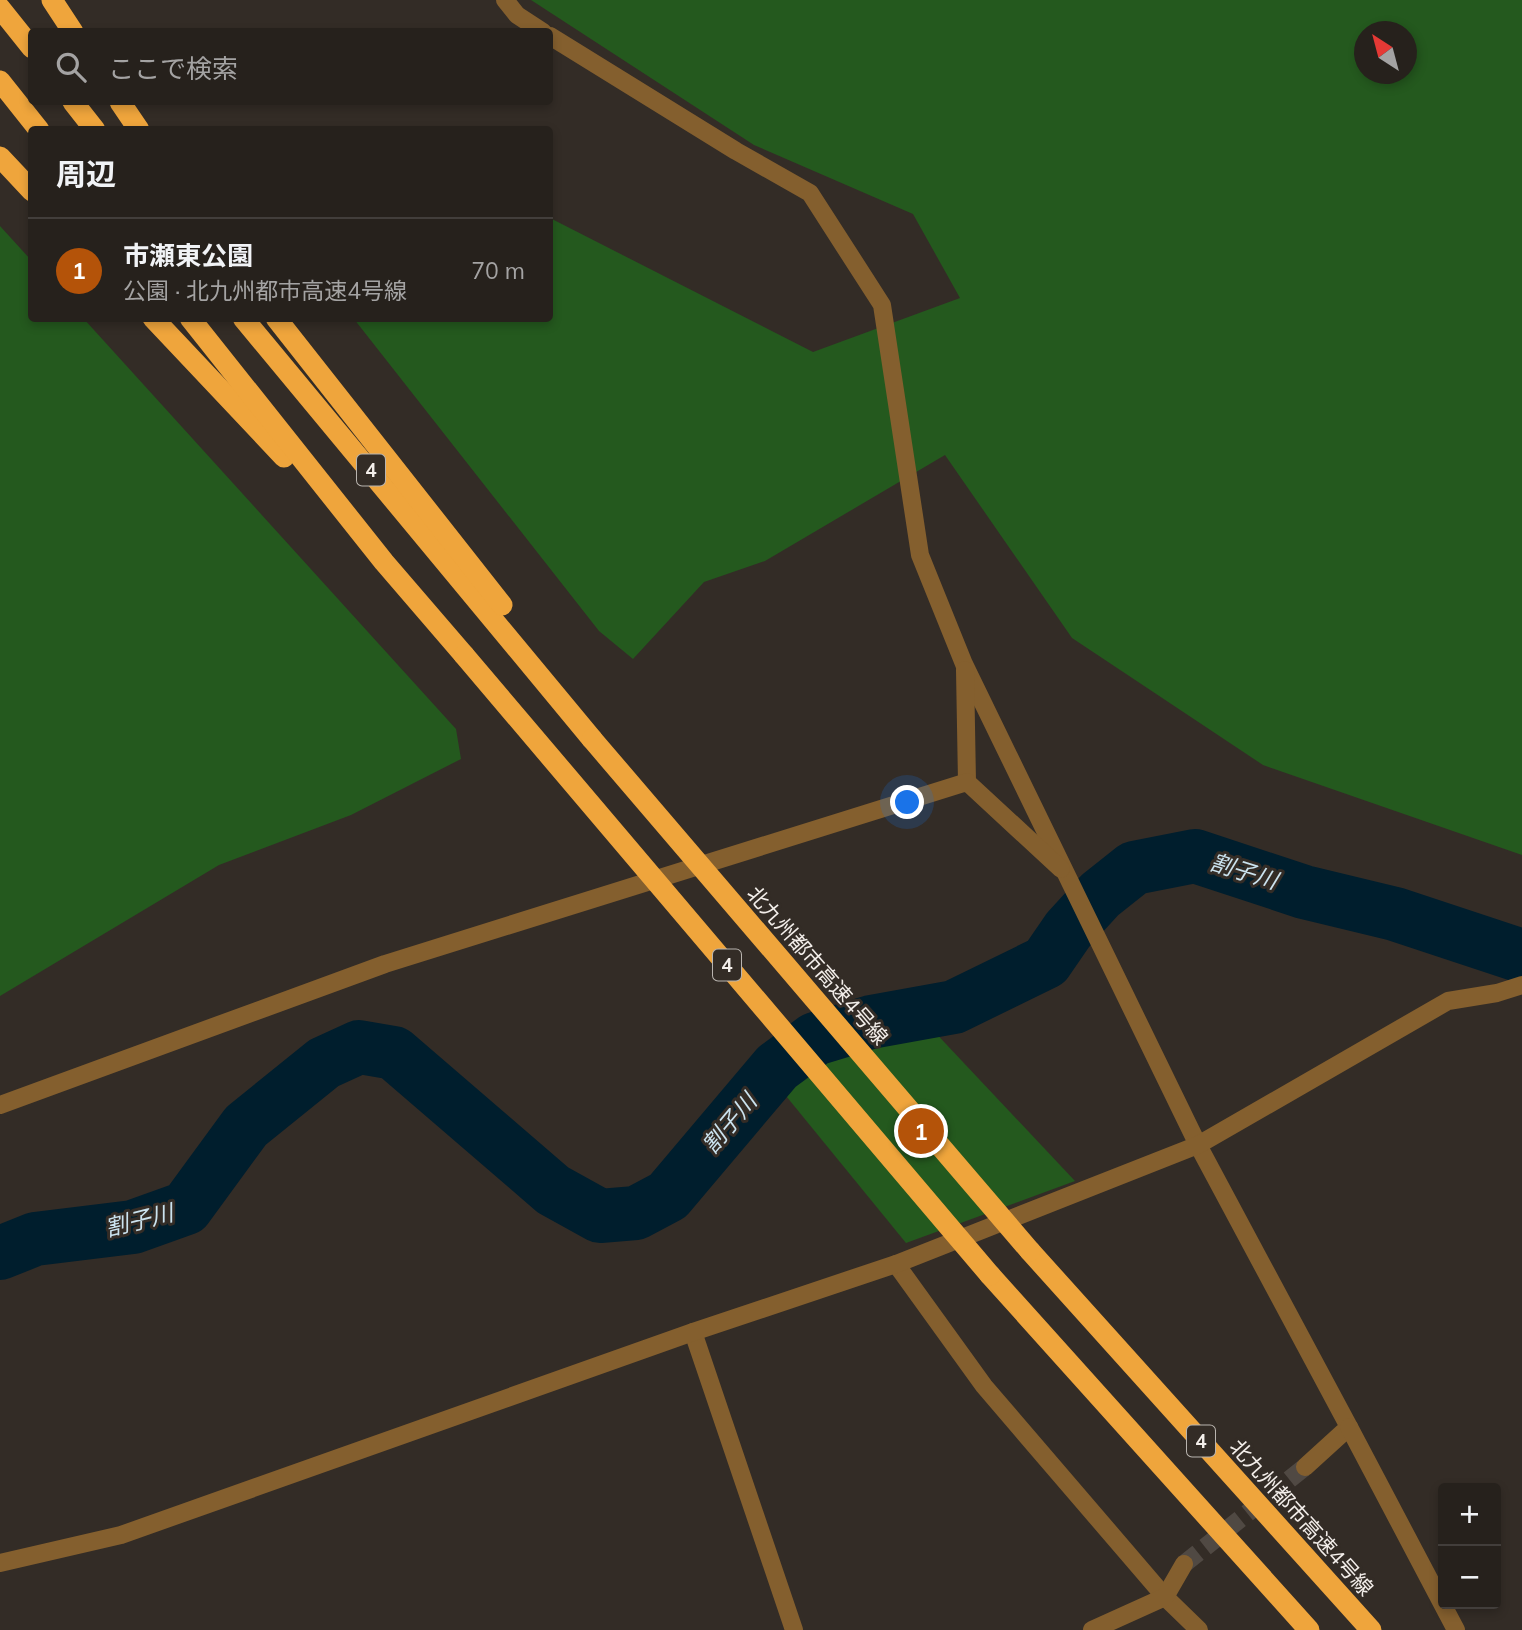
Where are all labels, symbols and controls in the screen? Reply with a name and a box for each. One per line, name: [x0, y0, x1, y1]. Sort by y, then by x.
north arrow: [1354, 21, 1417, 84]
search box: [28, 28, 553, 105]
icon: search: [52, 48, 90, 86]
text: ここで検索: [108, 52, 238, 85]
text: 周辺: [56, 155, 116, 193]
text: 市瀬東公園: [123, 239, 253, 272]
text: 1: [72, 256, 86, 285]
text: 70 m: [471, 256, 525, 285]
text: 公園 · 北九州都市高速4号線: [123, 276, 407, 305]
road number: 4: [357, 454, 385, 485]
your location: [890, 785, 924, 819]
water label: 割子川: [1207, 847, 1284, 896]
street label: 北九州都市高速4号線: [742, 880, 894, 1050]
road number: 4: [713, 950, 741, 981]
water label: 割子川: [696, 1085, 764, 1159]
pin: 1: [898, 1105, 944, 1157]
water label: 割子川: [102, 1197, 179, 1242]
road number: 4: [1187, 1426, 1215, 1456]
street label: 北九州都市高速4号線: [1225, 1433, 1379, 1601]
map controls: [1438, 1483, 1501, 1609]
button: +: [1438, 1483, 1501, 1546]
button: −: [1438, 1546, 1501, 1609]

